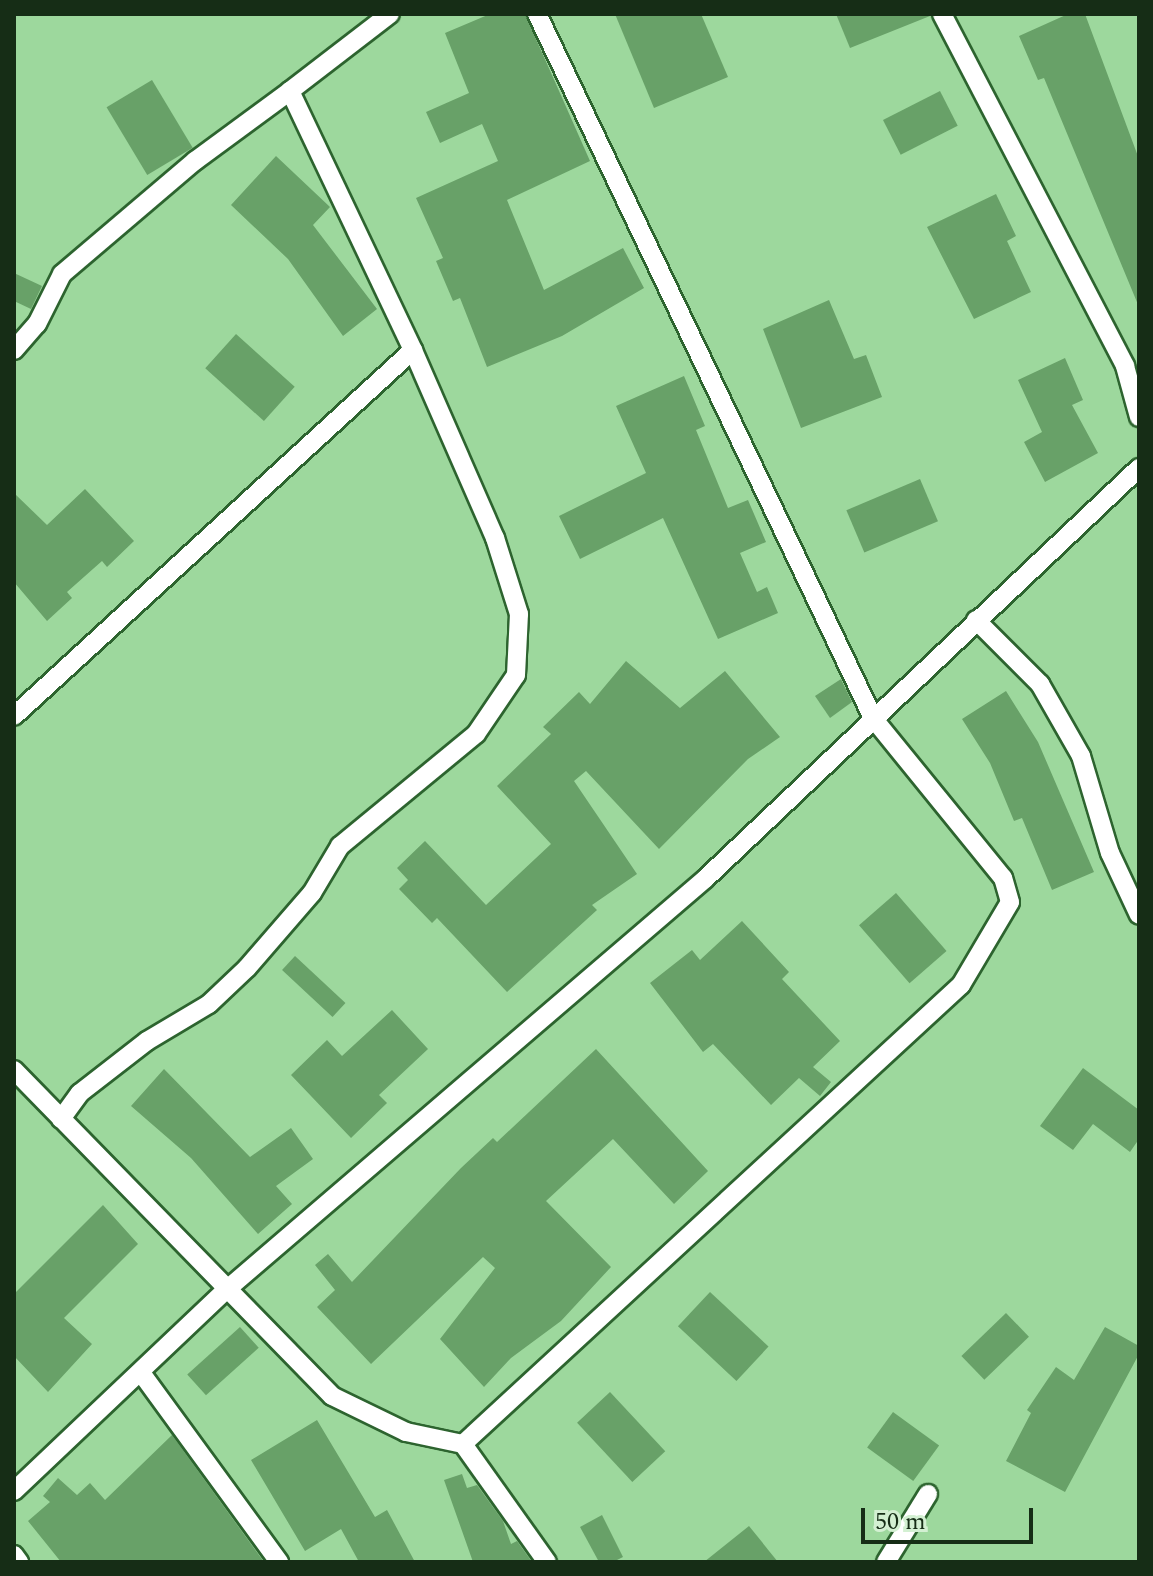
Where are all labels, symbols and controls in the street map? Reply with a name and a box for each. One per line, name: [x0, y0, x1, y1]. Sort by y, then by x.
scale bar: [865, 1492, 1037, 1542]
text: 50 m: [875, 1504, 926, 1540]

